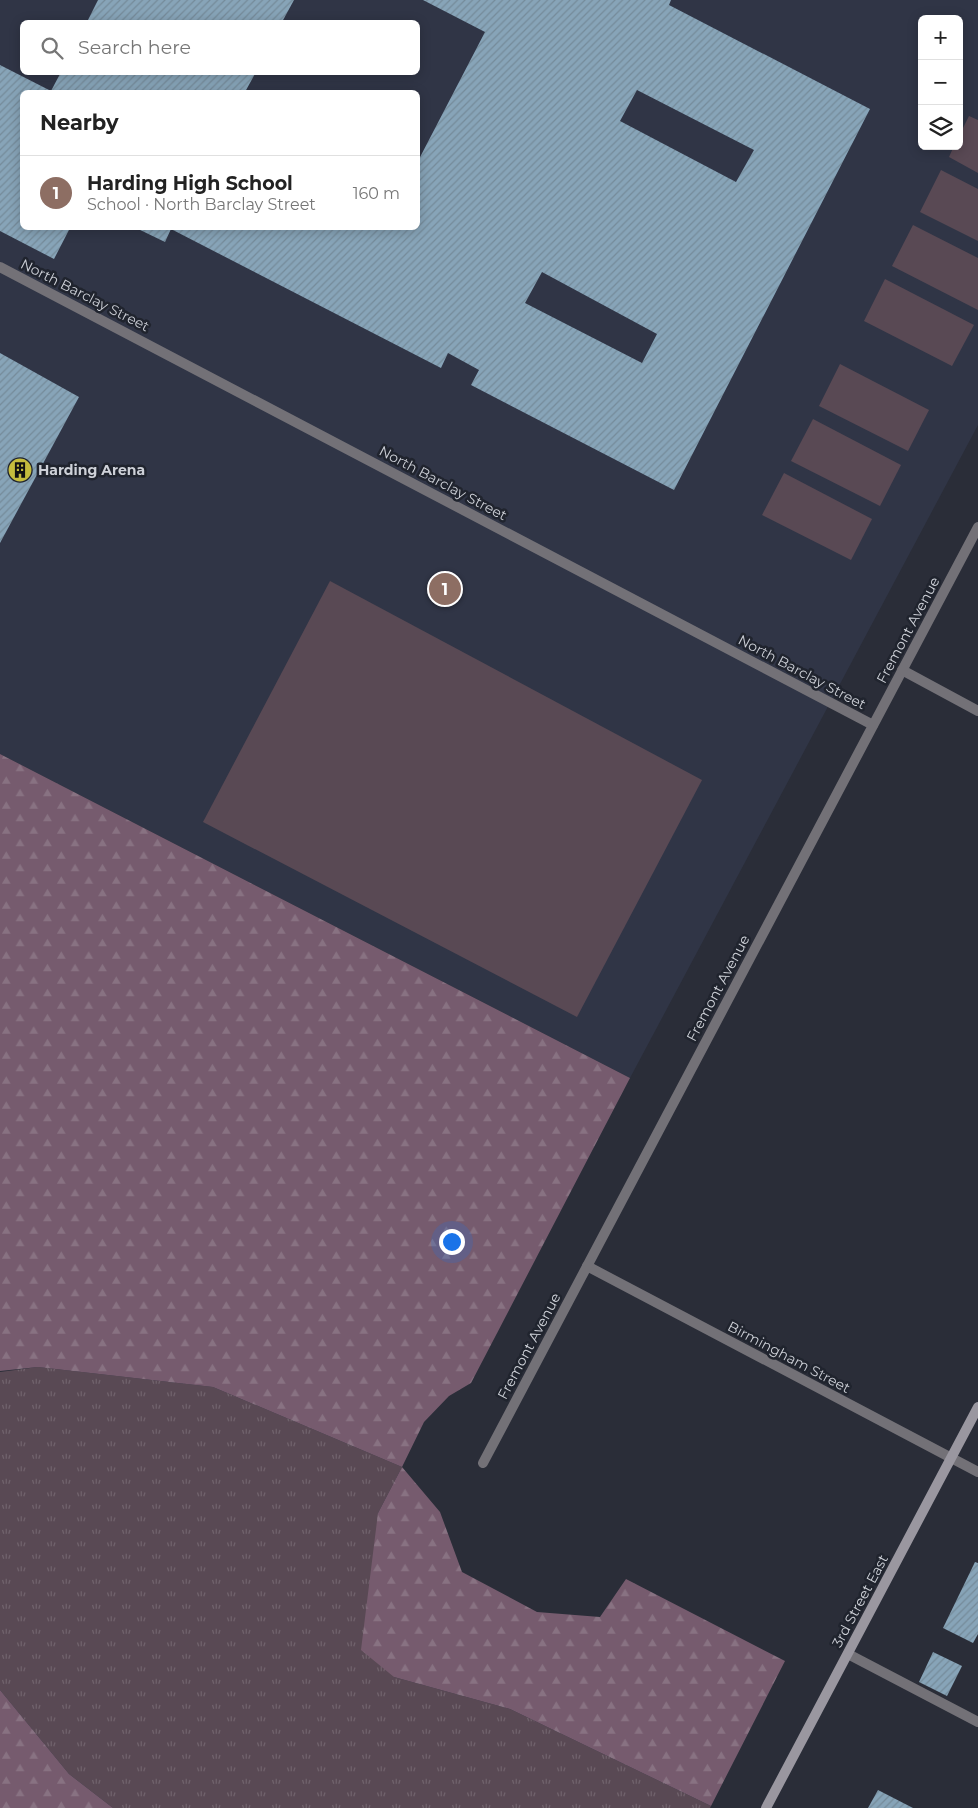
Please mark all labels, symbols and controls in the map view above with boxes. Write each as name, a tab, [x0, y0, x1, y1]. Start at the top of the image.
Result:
map controls	[918, 15, 963, 150]
button: +	[918, 15, 963, 60]
search box	[20, 20, 420, 75]
icon: search	[38, 34, 66, 62]
text: Search here	[78, 36, 191, 59]
button: −	[918, 60, 963, 105]
button: layers	[918, 105, 963, 150]
text: Nearby	[40, 110, 119, 135]
text: Harding High School	[87, 172, 293, 195]
text: 1	[53, 184, 59, 203]
text: 160 m	[353, 184, 400, 203]
text: School · North Barclay Street	[87, 195, 316, 214]
street label: North Barclay Street	[18, 255, 153, 335]
street label: North Barclay Street	[376, 442, 510, 524]
building icon: Harding Arena	[7, 457, 33, 483]
place label: Harding Arena	[38, 461, 145, 479]
pin: 1	[429, 570, 461, 608]
street label: Fremont Avenue	[872, 574, 944, 686]
street label: North Barclay Street	[735, 631, 869, 713]
street label: Fremont Avenue	[682, 932, 754, 1044]
your location	[439, 1229, 465, 1255]
street label: Fremont Avenue	[493, 1290, 565, 1402]
street label: Birmingham Street	[725, 1317, 854, 1397]
street label: 3rd Street East	[828, 1551, 892, 1650]

